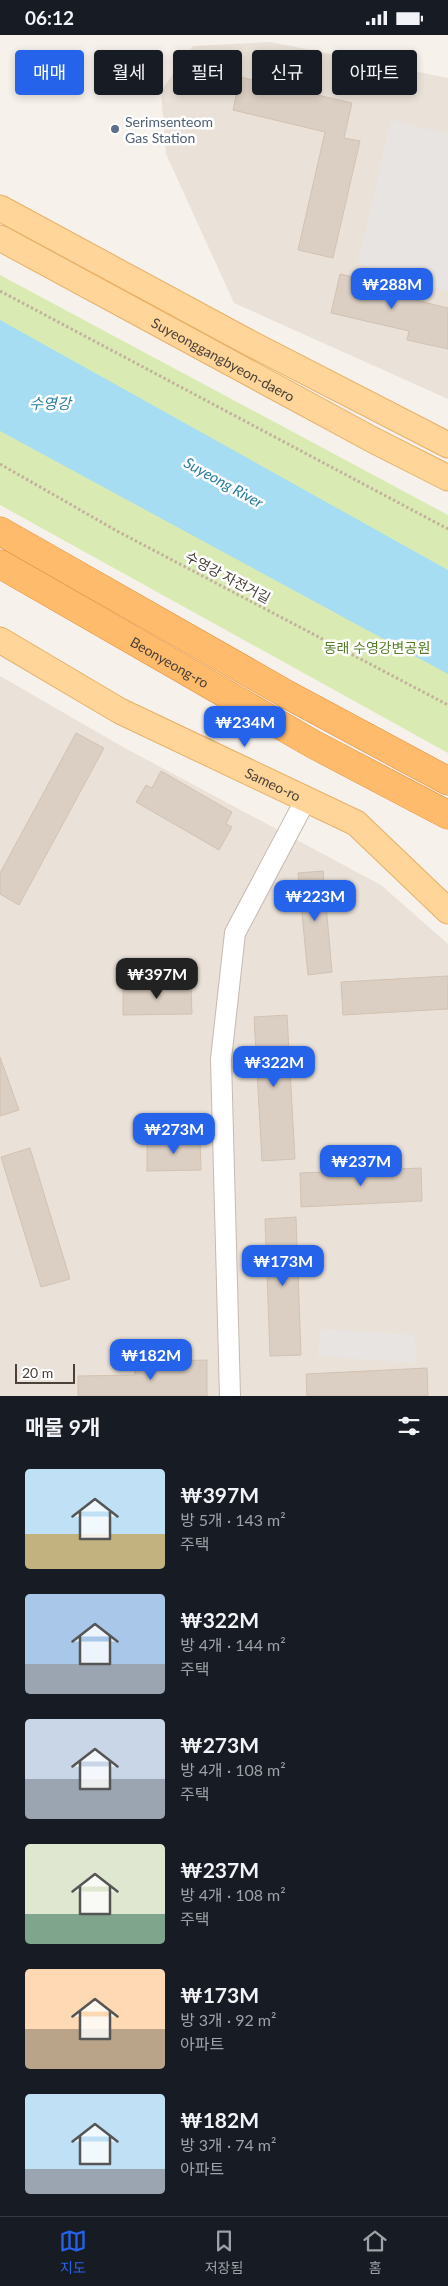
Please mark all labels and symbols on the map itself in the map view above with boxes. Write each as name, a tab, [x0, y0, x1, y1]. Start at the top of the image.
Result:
place label: Serimsenteom Gas Station	[125, 113, 213, 146]
marker: Serimsenteom Gas Station	[109, 123, 121, 135]
pin: ₩288M	[357, 267, 427, 310]
street label: Suyeonggangbyeon-daero	[149, 313, 298, 405]
water label: 수영강	[29, 394, 73, 412]
water label: Suyeong River	[181, 453, 267, 511]
street label: 수영강 자전거길	[183, 547, 273, 607]
street label: Beonyeong-ro	[128, 633, 212, 691]
park label: 동래 수영강변공원	[324, 639, 430, 656]
pin: ₩234M	[210, 705, 280, 748]
street label: Sameo-ro	[243, 763, 304, 804]
pin: ₩223M	[280, 879, 350, 922]
pin: ₩397M	[122, 957, 192, 1000]
pin: ₩322M	[239, 1045, 309, 1088]
pin: ₩273M	[139, 1113, 209, 1155]
pin: ₩237M	[326, 1145, 396, 1187]
pin: ₩173M	[248, 1245, 318, 1287]
pin: ₩182M	[116, 1339, 186, 1381]
scale bar	[15, 1361, 75, 1384]

